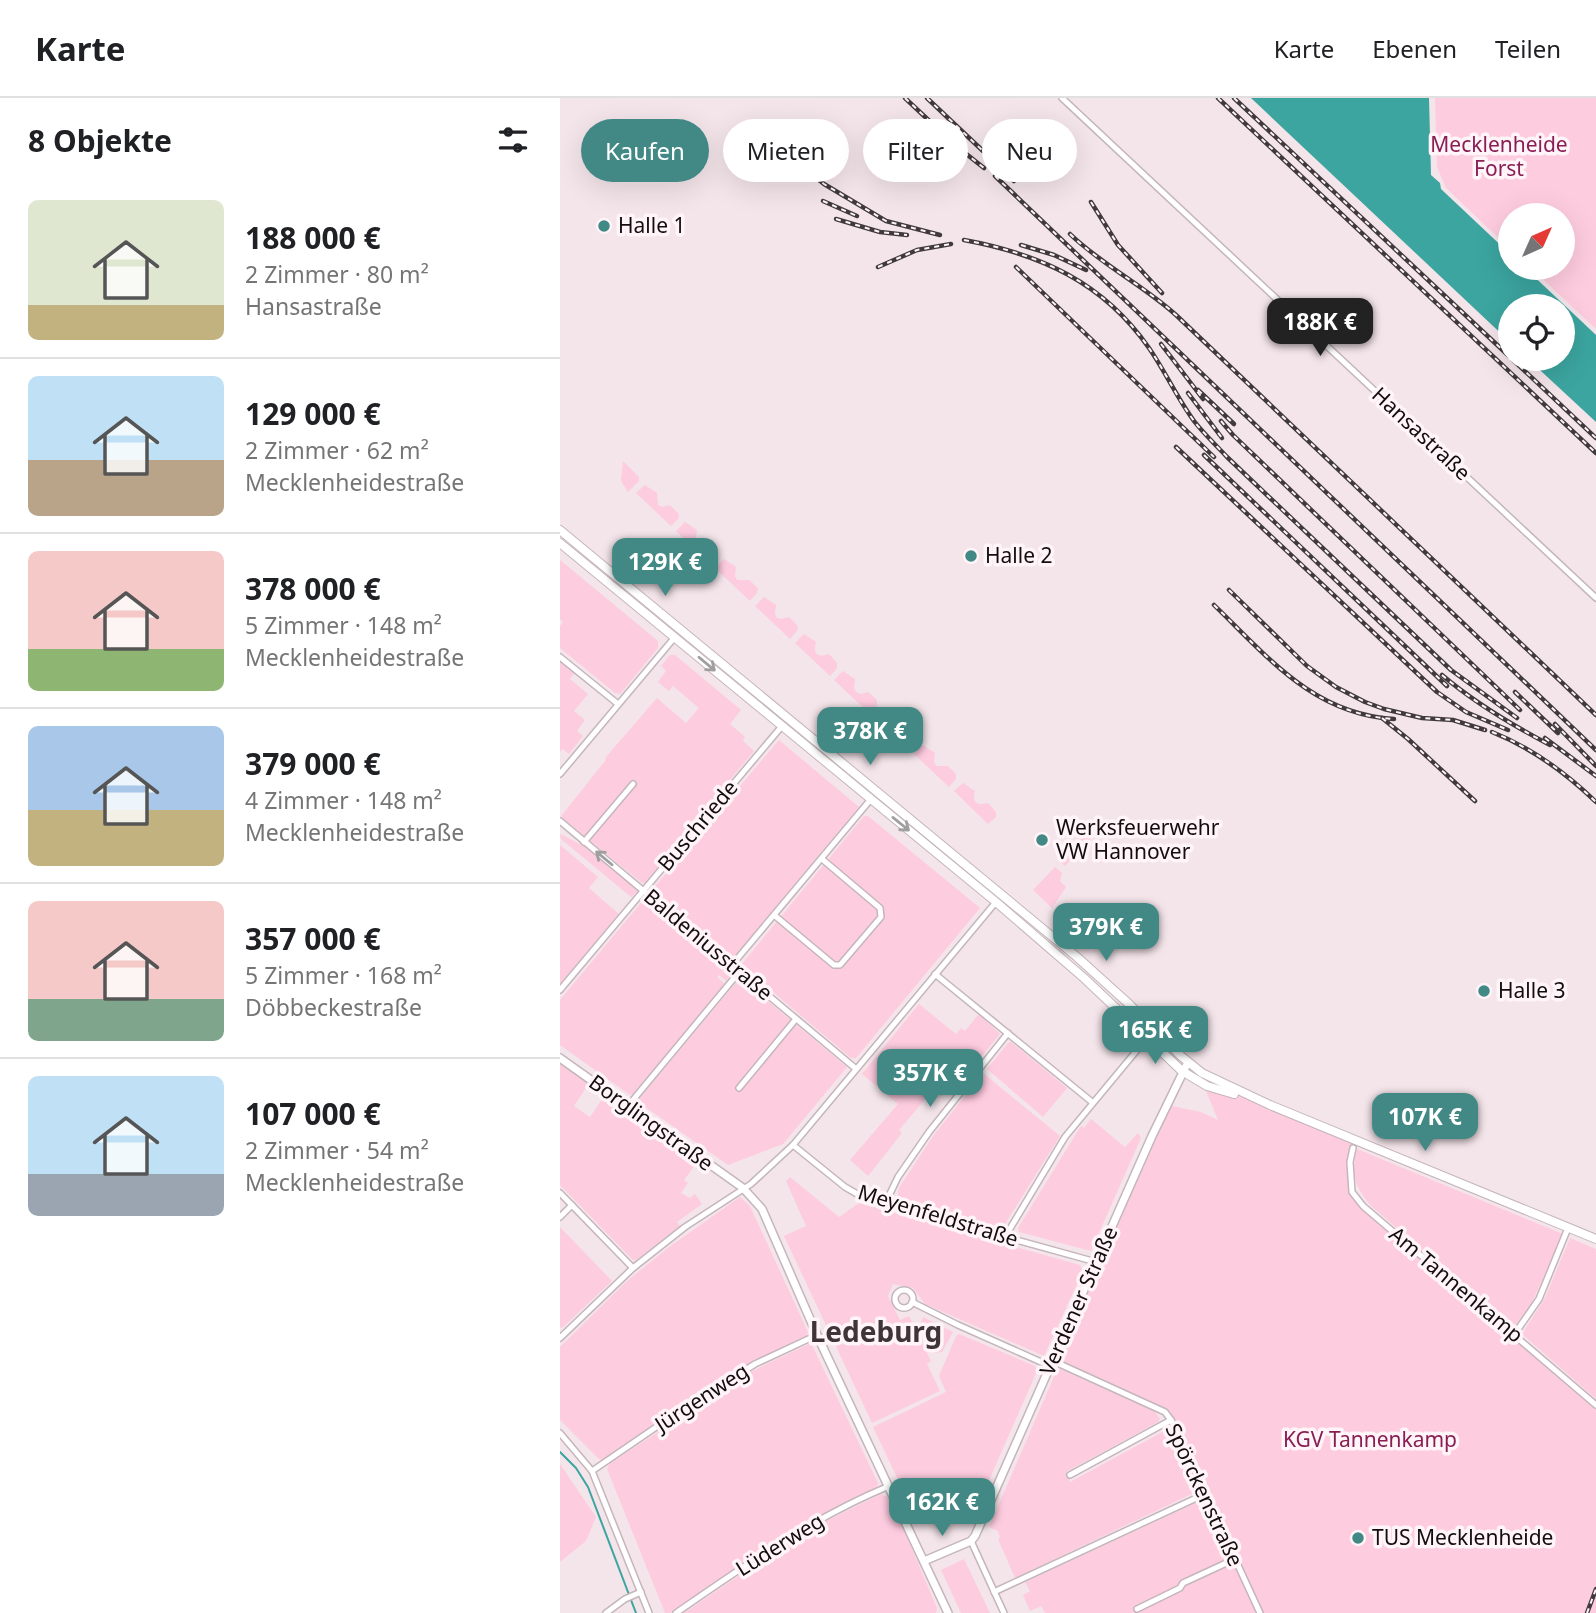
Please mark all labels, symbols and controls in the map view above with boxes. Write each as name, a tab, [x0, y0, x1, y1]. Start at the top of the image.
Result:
text: Karte	[35, 26, 125, 71]
text: Karte	[1274, 32, 1334, 65]
text: Ebenen	[1372, 32, 1457, 65]
text: Teilen	[1495, 32, 1561, 65]
chip: Kaufen	[581, 119, 709, 182]
chip: Mieten	[723, 119, 849, 182]
chip: Filter	[863, 119, 968, 182]
chip: Neu	[982, 119, 1077, 182]
text: 8 Objekte	[28, 120, 172, 161]
icon: filters	[494, 121, 532, 159]
park label: Mecklenheide Forst	[1430, 130, 1568, 182]
north arrow	[1498, 203, 1575, 280]
map controls	[1498, 203, 1575, 371]
place label: Halle 1	[618, 211, 686, 239]
text: 188 000 €	[245, 217, 381, 258]
marker: Halle 1	[596, 218, 612, 234]
icon: home	[84, 228, 168, 312]
text: 2 Zimmer · 80 m²	[245, 258, 429, 290]
text: Hansastraße	[245, 290, 382, 322]
button: locate	[1498, 294, 1575, 371]
pin: 188K €	[1263, 299, 1377, 358]
text: 188K €	[1283, 305, 1357, 337]
street label: Hansastraße	[1366, 380, 1477, 486]
text: 129 000 €	[245, 393, 381, 434]
icon: home	[84, 404, 168, 488]
text: 2 Zimmer · 62 m²	[245, 434, 429, 466]
text: Mecklenheidestraße	[245, 466, 464, 498]
pin: 129K €	[608, 538, 722, 598]
place label: Halle 2	[985, 541, 1053, 569]
text: 129K €	[628, 545, 702, 577]
marker: Halle 2	[963, 548, 979, 564]
text: 378 000 €	[245, 568, 381, 609]
icon: home	[84, 579, 168, 663]
text: 5 Zimmer · 148 m²	[245, 609, 442, 641]
text: Mecklenheidestraße	[245, 641, 464, 673]
one-way arrow	[698, 656, 716, 672]
pin: 378K €	[813, 708, 927, 767]
text: 378K €	[833, 714, 907, 746]
text: 379 000 €	[245, 743, 381, 784]
icon: home	[84, 754, 168, 838]
street label: Buschriede	[651, 774, 743, 877]
text: 4 Zimmer · 148 m²	[245, 784, 442, 816]
place label: Werksfeuerwehr VW Hannover	[1056, 813, 1220, 865]
text: Mecklenheidestraße	[245, 816, 464, 848]
one-way arrow	[892, 817, 910, 832]
marker: Werksfeuerwehr VW Hannover	[1034, 832, 1050, 848]
one-way arrow	[595, 850, 613, 866]
street label: Baldeniusstraße	[638, 882, 779, 1006]
pin: 379K €	[1049, 904, 1163, 963]
text: 379K €	[1069, 910, 1143, 942]
text: 357 000 €	[245, 918, 381, 959]
icon: home	[84, 929, 168, 1013]
text: 5 Zimmer · 168 m²	[245, 959, 442, 991]
place label: Halle 3	[1498, 976, 1566, 1004]
marker: Halle 3	[1476, 983, 1492, 999]
text: Döbbeckestraße	[245, 991, 422, 1023]
pin: 165K €	[1098, 1006, 1212, 1066]
text: 165K €	[1118, 1013, 1192, 1045]
pin: 357K €	[873, 1049, 987, 1109]
text: 357K €	[893, 1056, 967, 1088]
street label: Borglingstraße	[584, 1068, 719, 1177]
text: 107 000 €	[245, 1093, 381, 1134]
pin: 107K €	[1368, 1094, 1482, 1153]
text: 107K €	[1388, 1100, 1462, 1132]
icon: home	[84, 1104, 168, 1188]
text: 2 Zimmer · 54 m²	[245, 1134, 429, 1166]
text: Mecklenheidestraße	[245, 1166, 464, 1198]
street label: Meyenfeldstraße	[855, 1177, 1022, 1253]
street label: Am Tannenkamp	[1384, 1220, 1529, 1349]
street label: Verdener Straße	[1033, 1222, 1123, 1379]
district label: Ledeburg	[810, 1312, 942, 1350]
street label: Jürgenweg	[648, 1357, 754, 1439]
street label: Spörckenstraße	[1160, 1419, 1250, 1570]
park label: KGV Tannenkamp	[1283, 1425, 1457, 1453]
pin: 162K €	[885, 1478, 999, 1538]
text: 162K €	[905, 1485, 979, 1517]
street label: Lüderweg	[730, 1506, 829, 1582]
place label: TUS Mecklenheide	[1372, 1523, 1553, 1551]
marker: TUS Mecklenheide	[1350, 1530, 1366, 1546]

